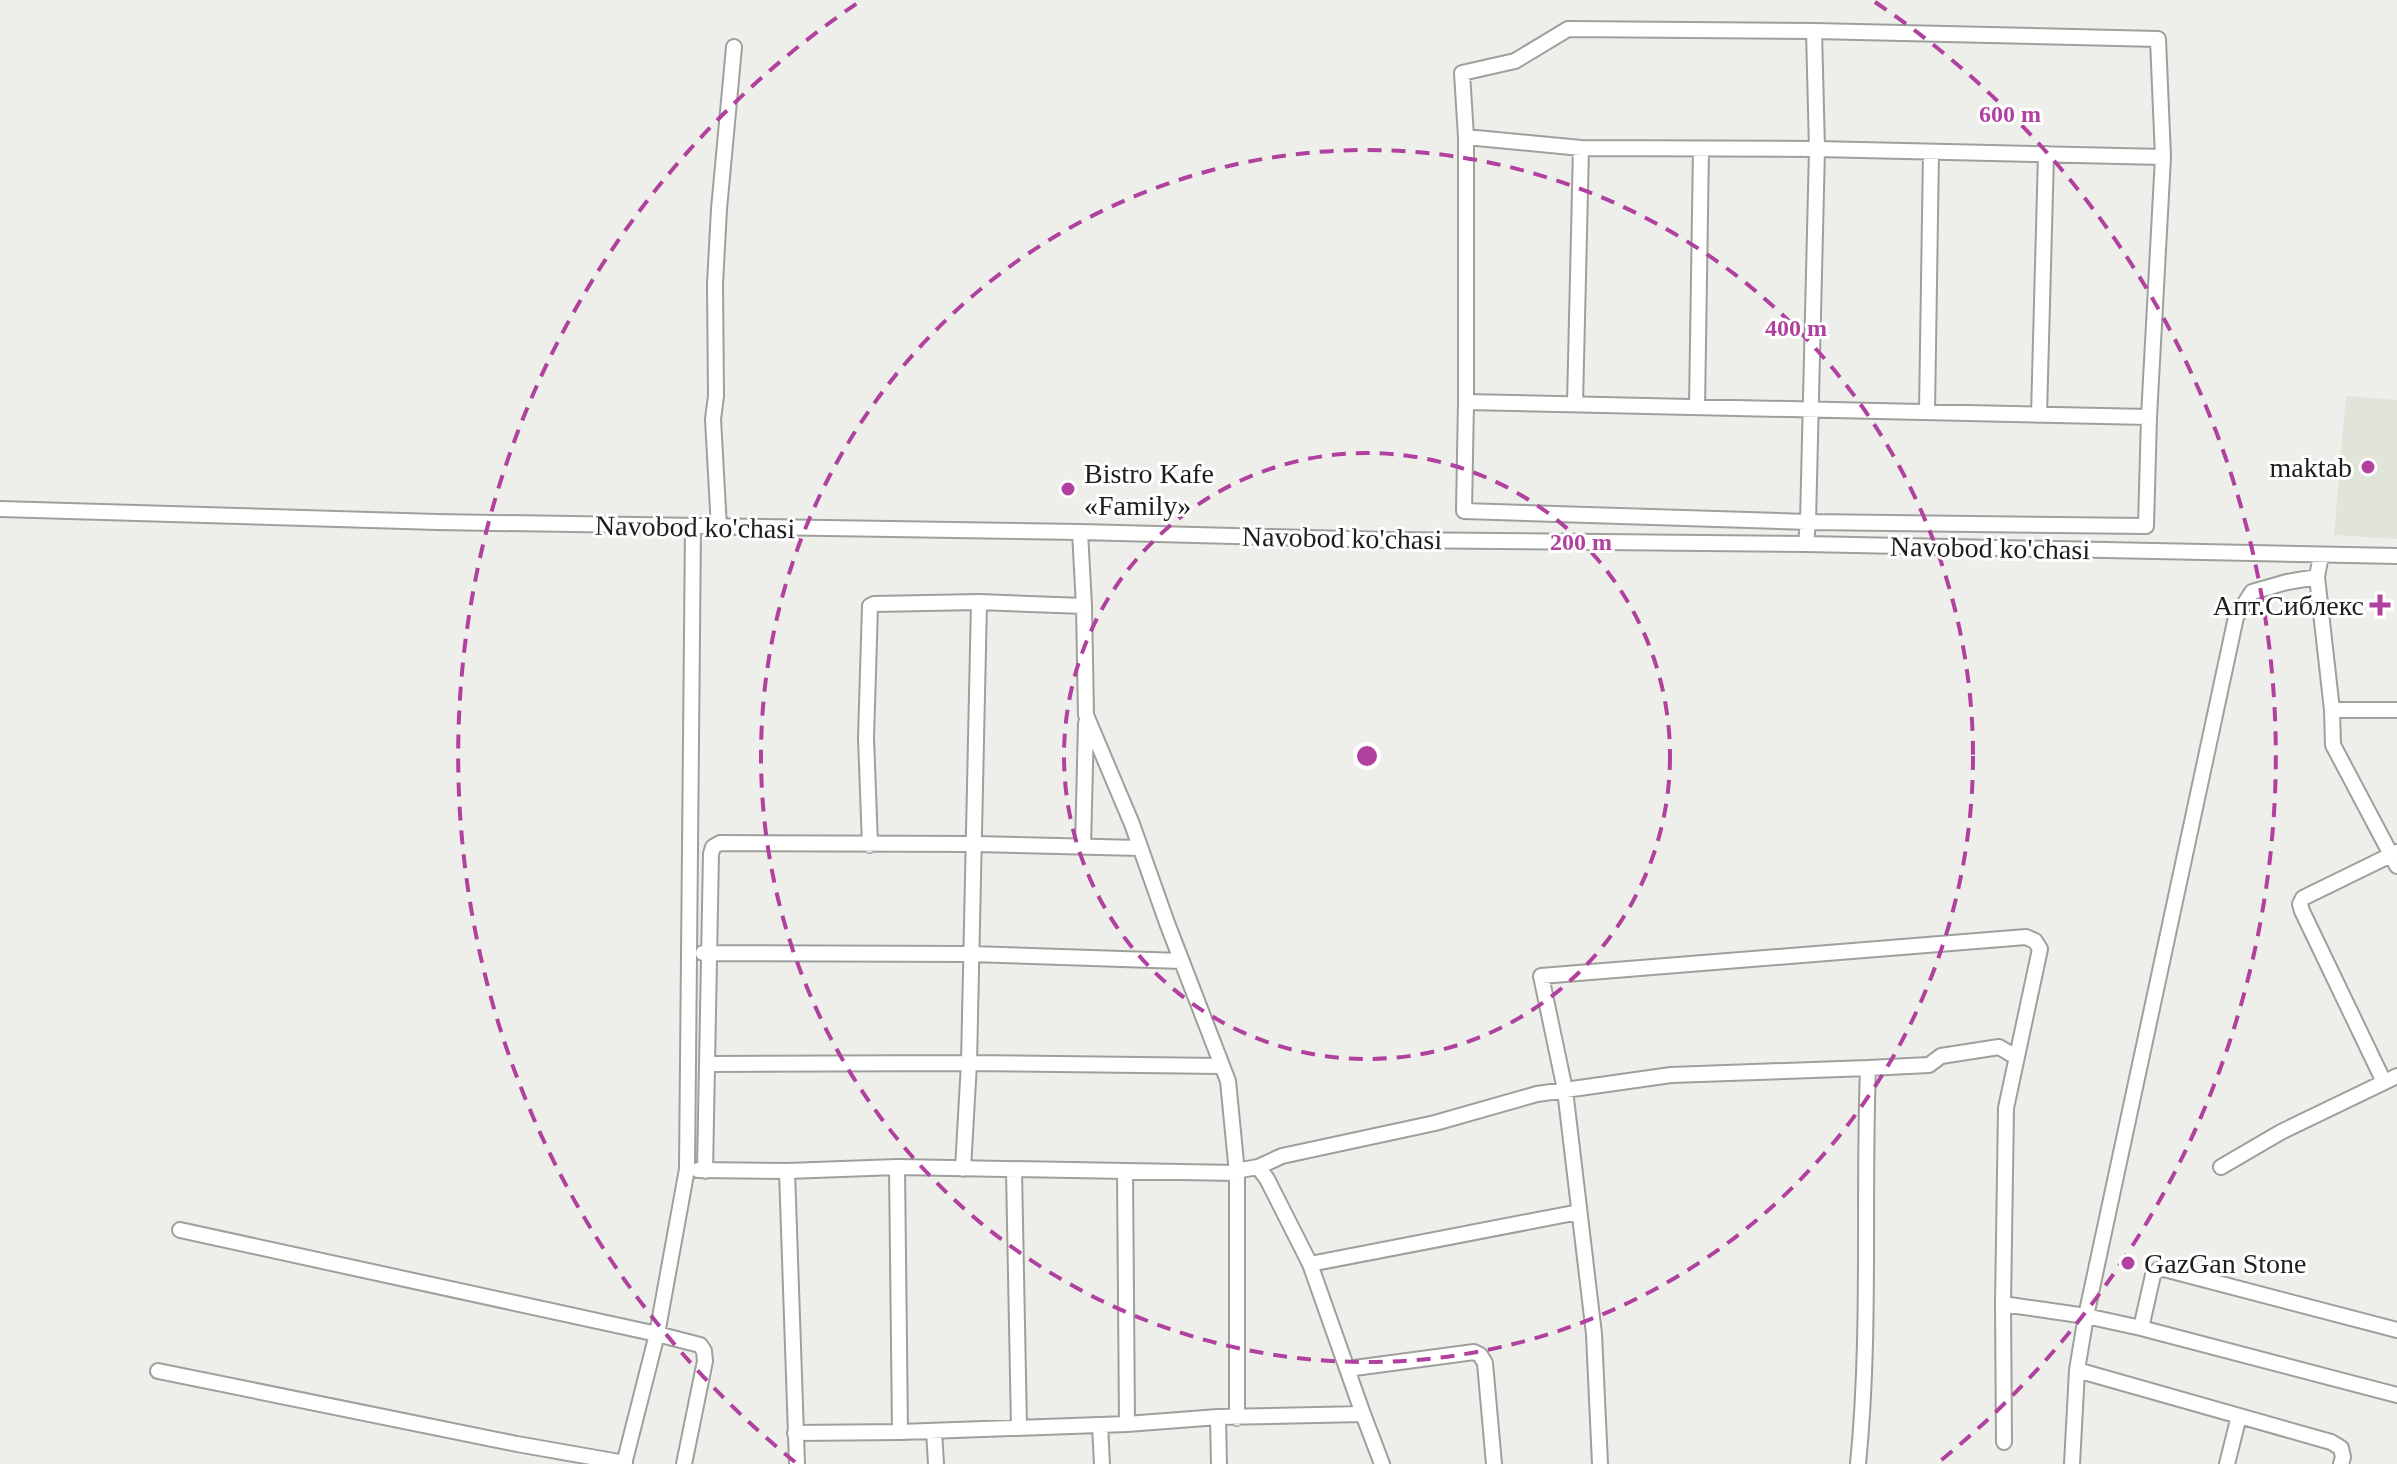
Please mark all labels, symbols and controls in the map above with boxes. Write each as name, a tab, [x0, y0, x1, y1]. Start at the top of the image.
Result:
text: 600 m	[1979, 101, 2041, 127]
text: 400 m	[1765, 315, 1827, 341]
place label: maktab	[2270, 452, 2352, 483]
place label: Bistro Kafe «Family»	[1084, 458, 1214, 521]
marker: maktab	[2359, 458, 2377, 476]
marker: Bistro Kafe «Family»	[1059, 480, 1077, 498]
street label: Navobod ko'chasi	[595, 510, 796, 544]
street label: Navobod ko'chasi	[1242, 521, 1443, 555]
text: 200 m	[1550, 529, 1612, 555]
street label: Navobod ko'chasi	[1890, 531, 2091, 565]
place label: Апт.Сиблекс	[2213, 590, 2364, 621]
marker: Апт.Сиблекс	[2371, 596, 2389, 614]
centre of rings	[1353, 742, 1381, 770]
place label: GazGan Stone	[2144, 1248, 2307, 1279]
marker: GazGan Stone	[2119, 1254, 2137, 1272]

